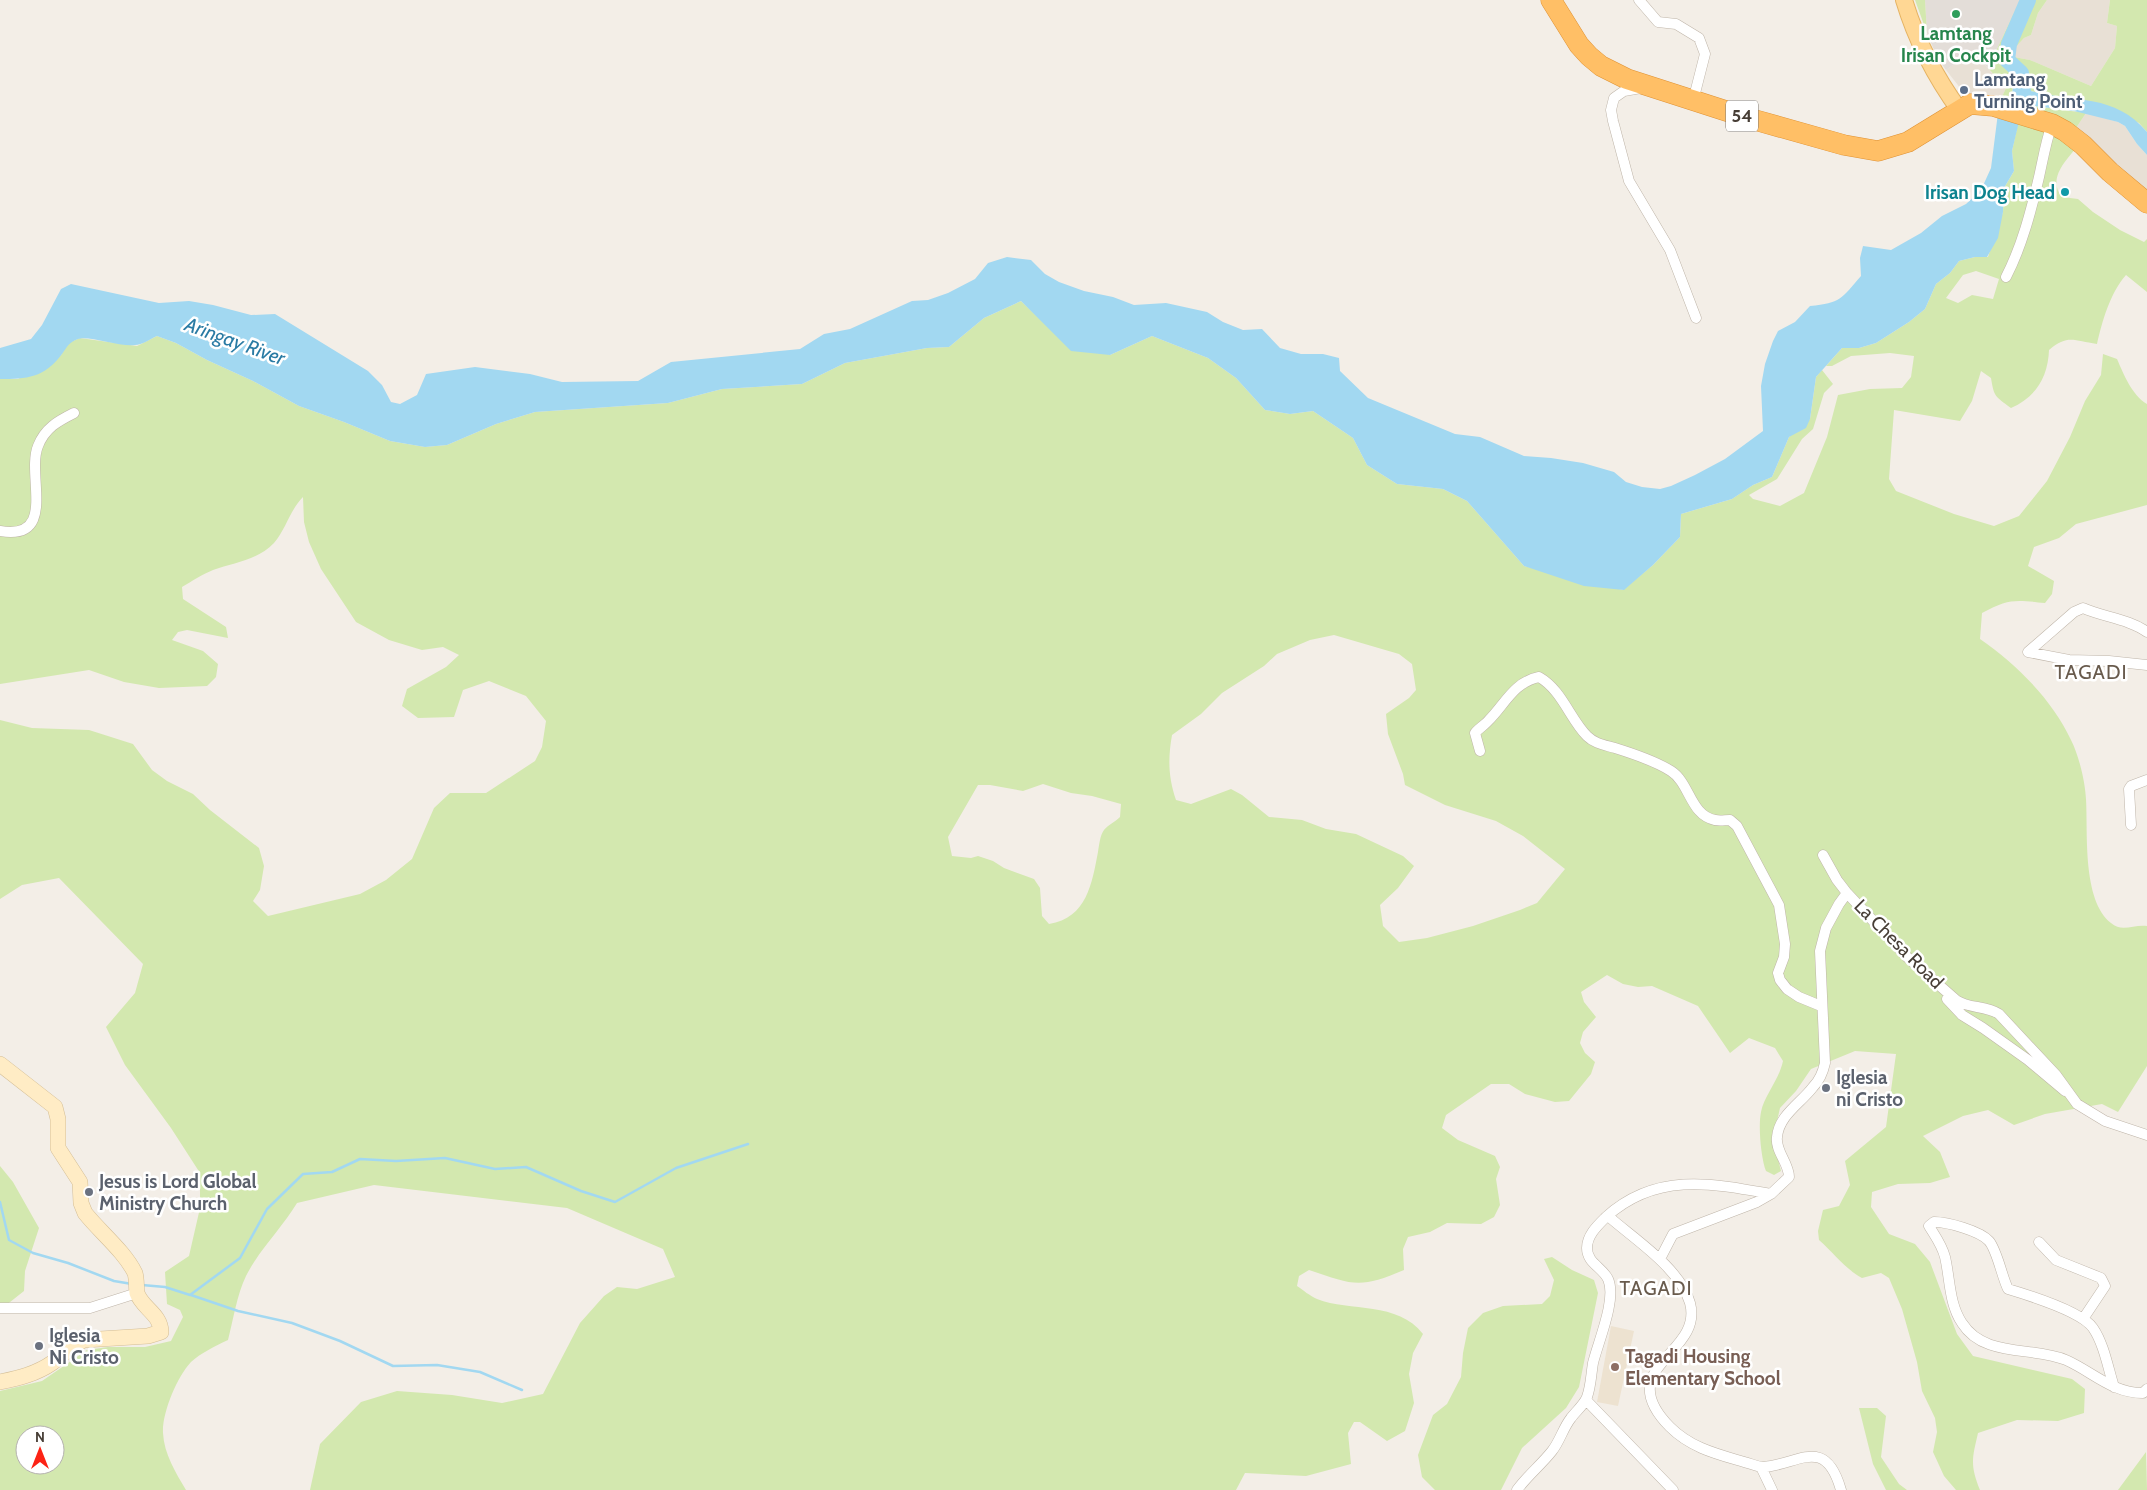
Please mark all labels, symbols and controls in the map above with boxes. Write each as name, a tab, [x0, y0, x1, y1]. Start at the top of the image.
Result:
marker: Lamtang Irisan Cockpit	[1950, 8, 1962, 20]
place label: Lamtang Irisan Cockpit	[1901, 22, 2012, 67]
place label: Lamtang Turning Point	[1974, 68, 2083, 113]
marker: Lamtang Turning Point	[1958, 84, 1970, 96]
road number: 54	[1726, 100, 1758, 132]
place label: Irisan Dog Head	[1925, 181, 2055, 204]
marker: Irisan Dog Head	[2059, 186, 2071, 198]
water label: Aringay River	[181, 311, 289, 370]
district label: TAGADI	[2054, 660, 2128, 684]
street label: La Chesa Road	[1849, 894, 1949, 994]
place label: Iglesia ni Cristo	[1836, 1066, 1903, 1111]
marker: Iglesia ni Cristo	[1820, 1082, 1832, 1094]
place label: Jesus is Lord Global Ministry Church	[98, 1170, 257, 1215]
marker: Jesus is Lord Global Ministry Church	[83, 1186, 95, 1198]
district label: TAGADI	[1619, 1276, 1693, 1300]
place label: Iglesia Ni Cristo	[49, 1324, 119, 1369]
marker: Iglesia Ni Cristo	[33, 1340, 45, 1352]
place label: Tagadi Housing Elementary School	[1625, 1345, 1781, 1390]
marker: Tagadi Housing Elementary School	[1609, 1361, 1621, 1373]
north arrow	[15, 1425, 65, 1475]
text: N	[35, 1428, 45, 1446]

